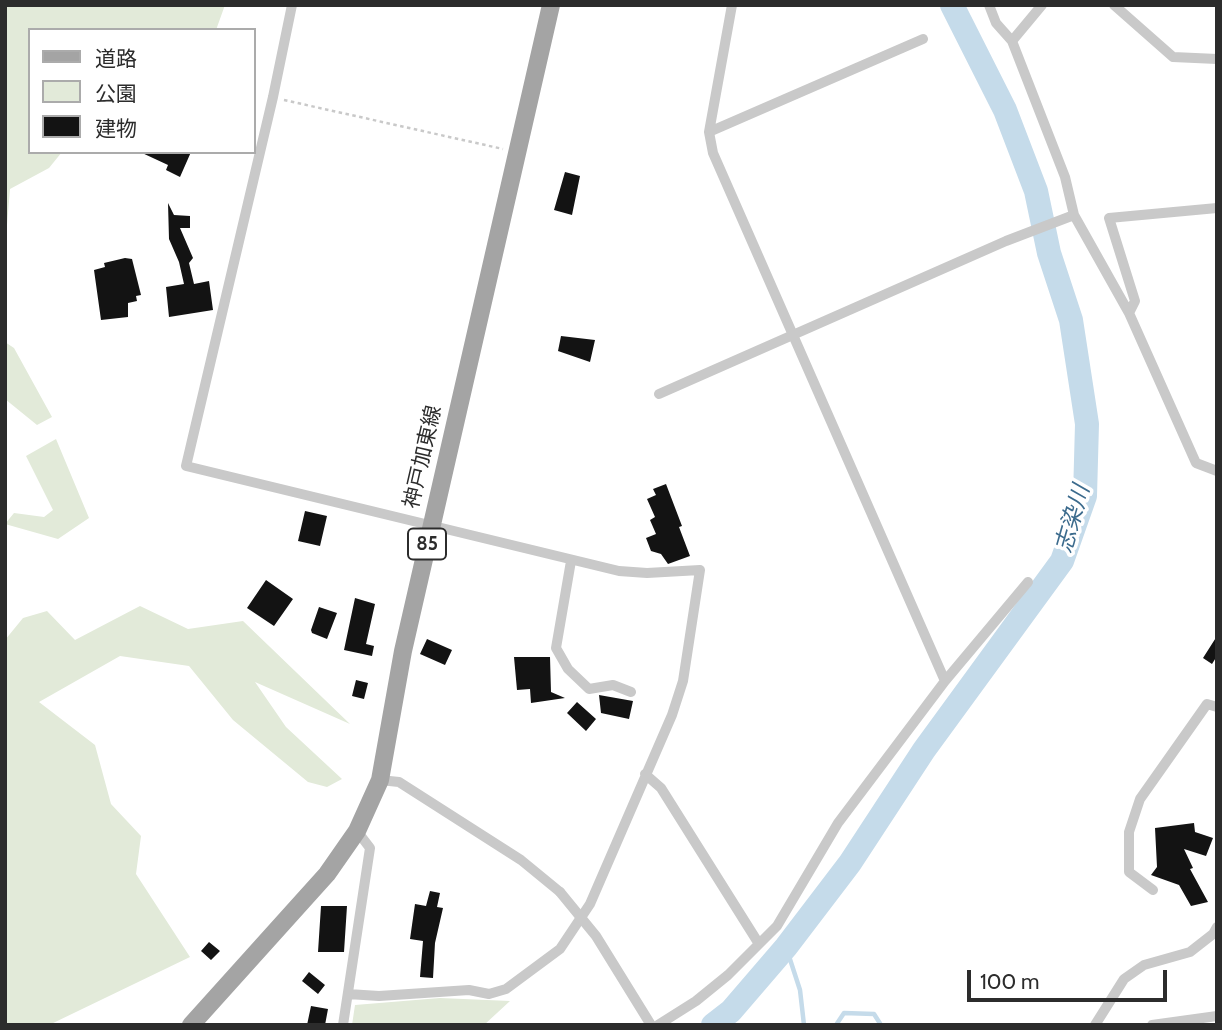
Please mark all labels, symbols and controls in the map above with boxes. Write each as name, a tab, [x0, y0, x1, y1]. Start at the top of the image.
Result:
legend	[28, 28, 256, 154]
text: 道路	[95, 46, 137, 71]
text: 公園	[95, 81, 137, 106]
text: 建物	[95, 116, 137, 141]
street label: 神戸加東線	[399, 403, 447, 511]
water label: 志染川	[1050, 482, 1096, 556]
road number: 85	[408, 528, 446, 559]
scale bar	[970, 956, 1170, 1000]
text: 100 m	[980, 969, 1039, 994]

